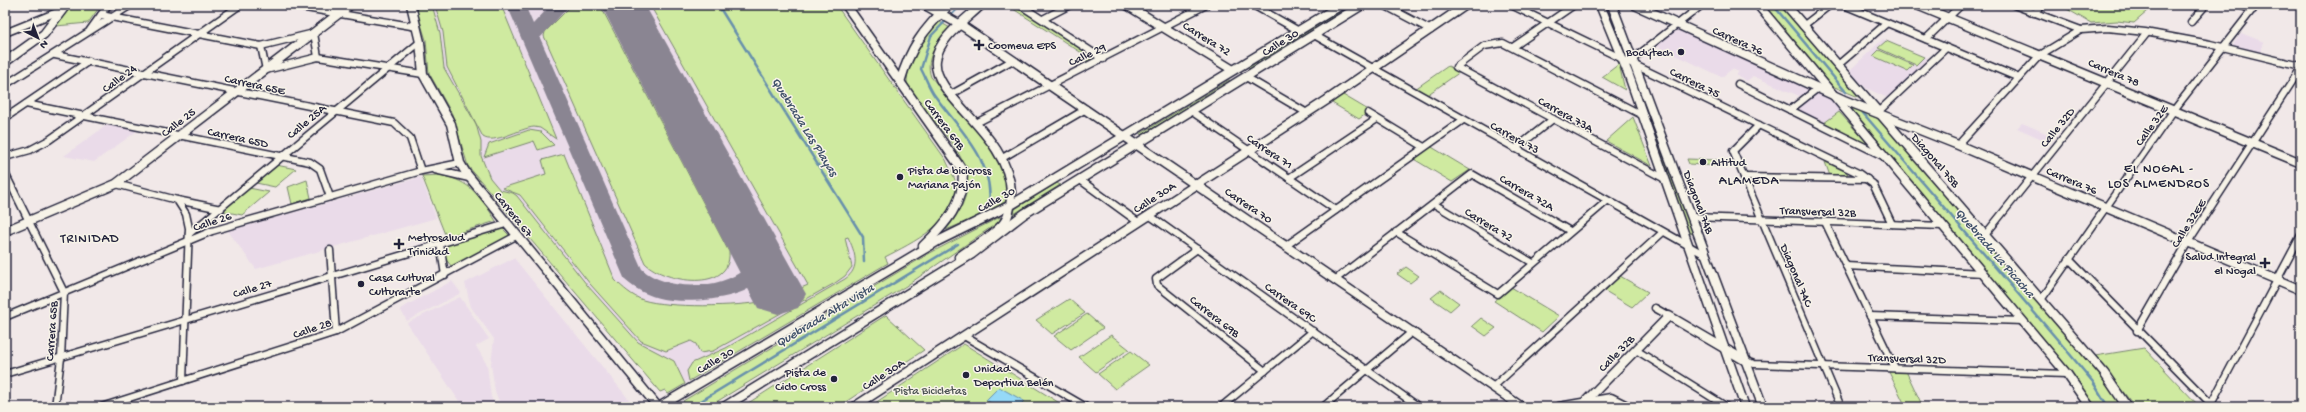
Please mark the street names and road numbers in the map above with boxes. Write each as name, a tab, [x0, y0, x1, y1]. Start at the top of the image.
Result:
street label: Carrera 72	[1179, 20, 1233, 60]
street label: Carrera 76	[1710, 24, 1766, 60]
street label: Calle 30	[1260, 27, 1302, 60]
street label: Calle 29	[1067, 41, 1109, 70]
street label: Carrera 78	[2085, 57, 2141, 91]
street label: Calle 24	[100, 62, 140, 97]
street label: Carrera 75	[1667, 66, 1722, 102]
street label: Carrera 65E	[223, 73, 287, 99]
street label: Carrera 73A	[1535, 95, 1596, 137]
street label: Carrera 69B	[920, 97, 968, 154]
street label: Calle 25A	[285, 102, 330, 143]
street label: Calle 32E	[2133, 103, 2172, 149]
street label: Calle 32D	[2038, 105, 2079, 151]
street label: Calle 25	[159, 106, 199, 141]
street label: Carrera 73	[1487, 120, 1541, 158]
street label: Carrera 65D	[206, 126, 269, 152]
street label: Diagonal 75B	[1907, 131, 1962, 192]
street label: Carrera 71	[1243, 132, 1295, 173]
street label: Carrera 76	[2044, 165, 2100, 199]
street label: Diagonal 74B	[1678, 168, 1716, 237]
street label: Carrera 72A	[1496, 172, 1557, 215]
street label: Calle 30A	[1131, 179, 1180, 218]
street label: Calle 30	[976, 185, 1018, 217]
street label: Carrera 70	[1221, 186, 1275, 228]
street label: Carrera 67	[490, 190, 535, 241]
street label: Calle 32EE	[2169, 197, 2210, 251]
street label: Transversal 32B	[1779, 205, 1857, 221]
street label: Carrera 72	[1461, 206, 1515, 246]
street label: Calle 26	[192, 210, 234, 236]
street label: Diagonal 74C	[1775, 242, 1815, 310]
street label: Calle 27	[232, 277, 274, 302]
street label: Carrera 69C	[1261, 281, 1320, 327]
street label: Carrera 69B	[1186, 294, 1242, 342]
street label: Carrera 65B	[44, 300, 62, 362]
street label: Calle 28	[291, 317, 334, 343]
street label: Calle 32B	[1597, 332, 1639, 376]
street label: Calle 30	[695, 345, 737, 378]
street label: Transversal 32D	[1867, 352, 1946, 368]
street label: Calle 30A	[860, 356, 909, 395]

